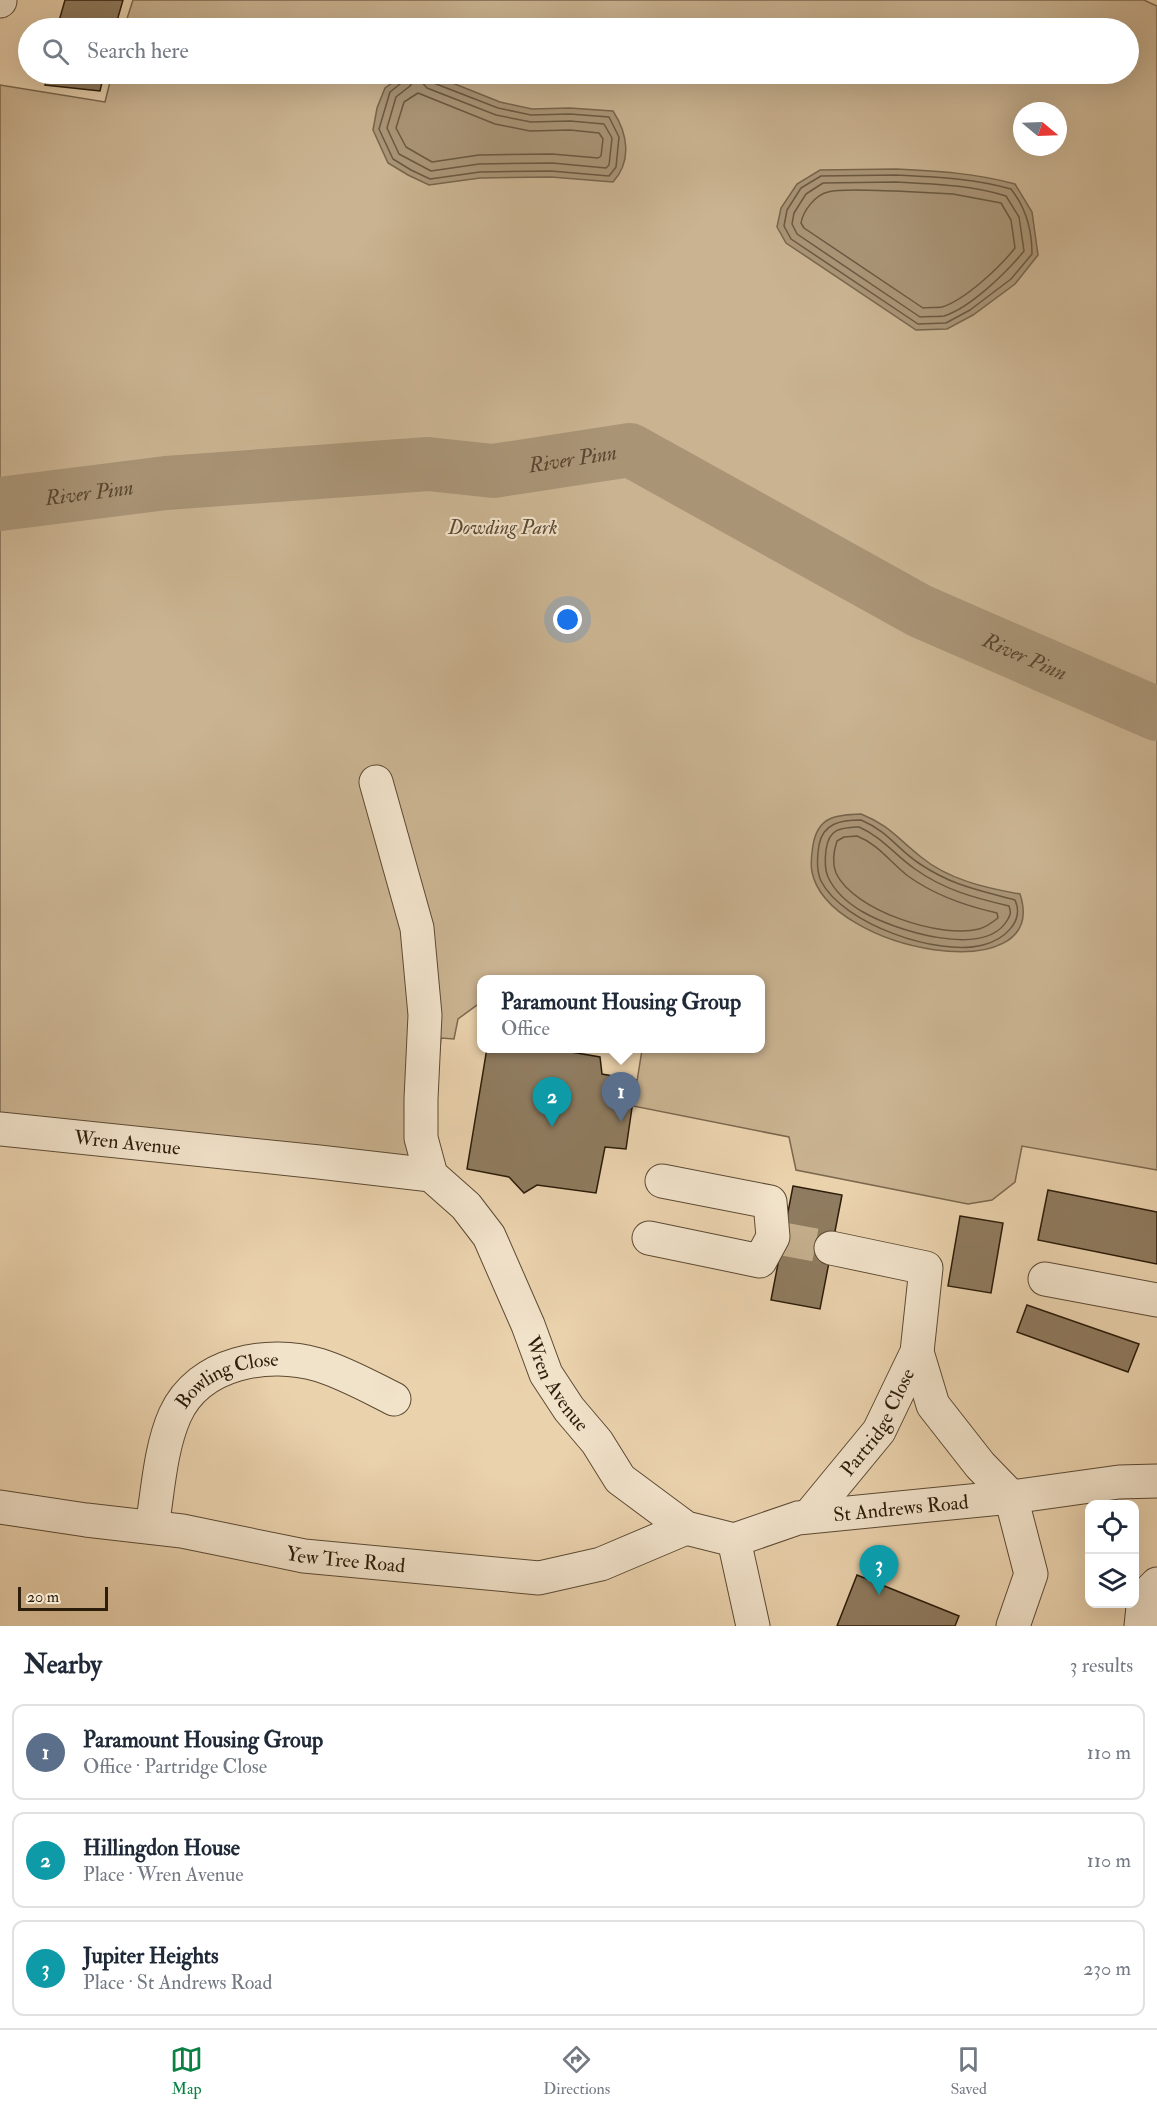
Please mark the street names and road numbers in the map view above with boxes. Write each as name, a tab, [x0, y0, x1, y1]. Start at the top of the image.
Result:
street label: Wren Avenue	[72, 1124, 182, 1160]
street label: Wren Avenue	[520, 1331, 595, 1436]
street label: Bowling Close	[169, 1346, 279, 1413]
street label: Partridge Close	[835, 1364, 920, 1481]
street label: St Andrews Road	[832, 1489, 970, 1527]
street label: Yew Tree Road	[284, 1540, 407, 1578]

